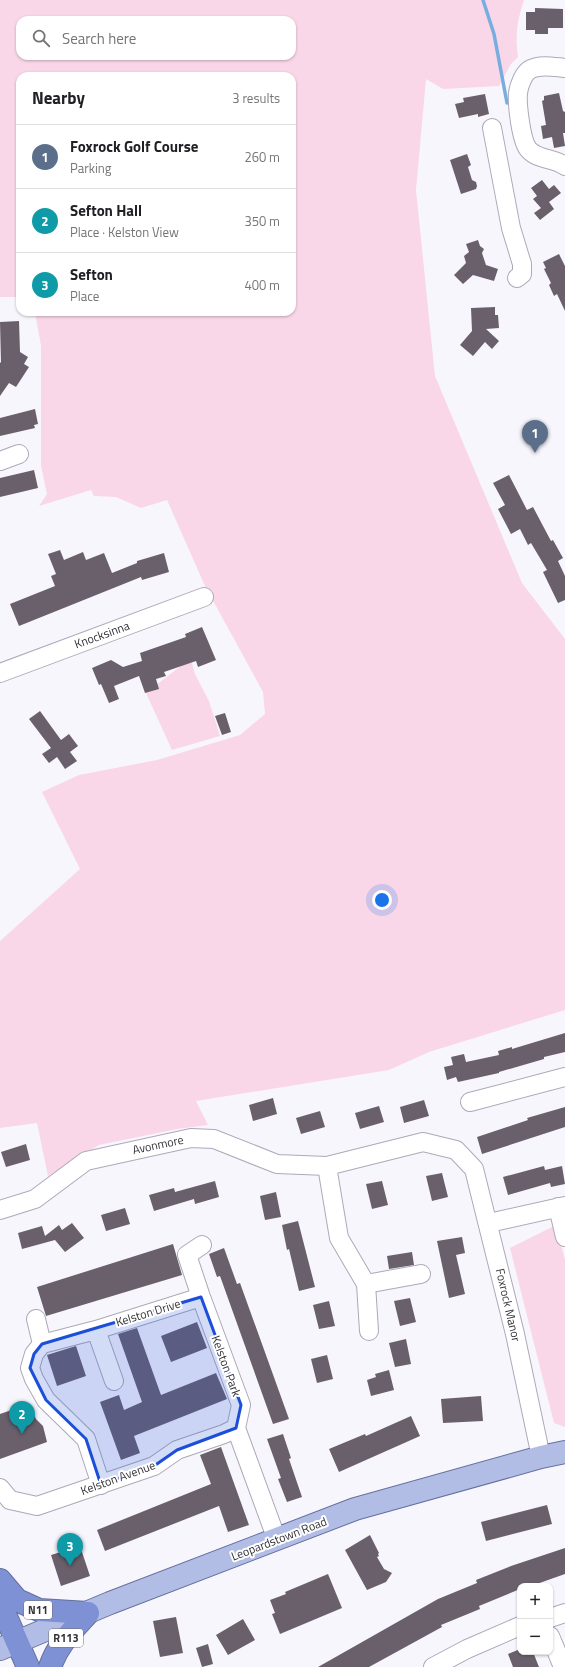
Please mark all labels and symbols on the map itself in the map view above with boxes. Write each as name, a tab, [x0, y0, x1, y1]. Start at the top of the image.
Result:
pin: 1	[522, 420, 548, 453]
street label: Knocksinna	[71, 616, 132, 653]
your location	[372, 890, 392, 910]
street label: Avonmore	[131, 1130, 185, 1159]
street label: Foxrock Manor	[491, 1266, 526, 1343]
street label: Kelston Drive	[113, 1294, 183, 1331]
street label: Kelston Park	[207, 1333, 246, 1399]
pin: 2	[9, 1401, 35, 1434]
street label: Kelston Avenue	[78, 1455, 158, 1500]
street label: Leopardstown Road	[228, 1512, 329, 1566]
pin: 3	[57, 1533, 83, 1566]
road number: N11	[24, 1601, 52, 1619]
road number: R113	[49, 1629, 83, 1647]

